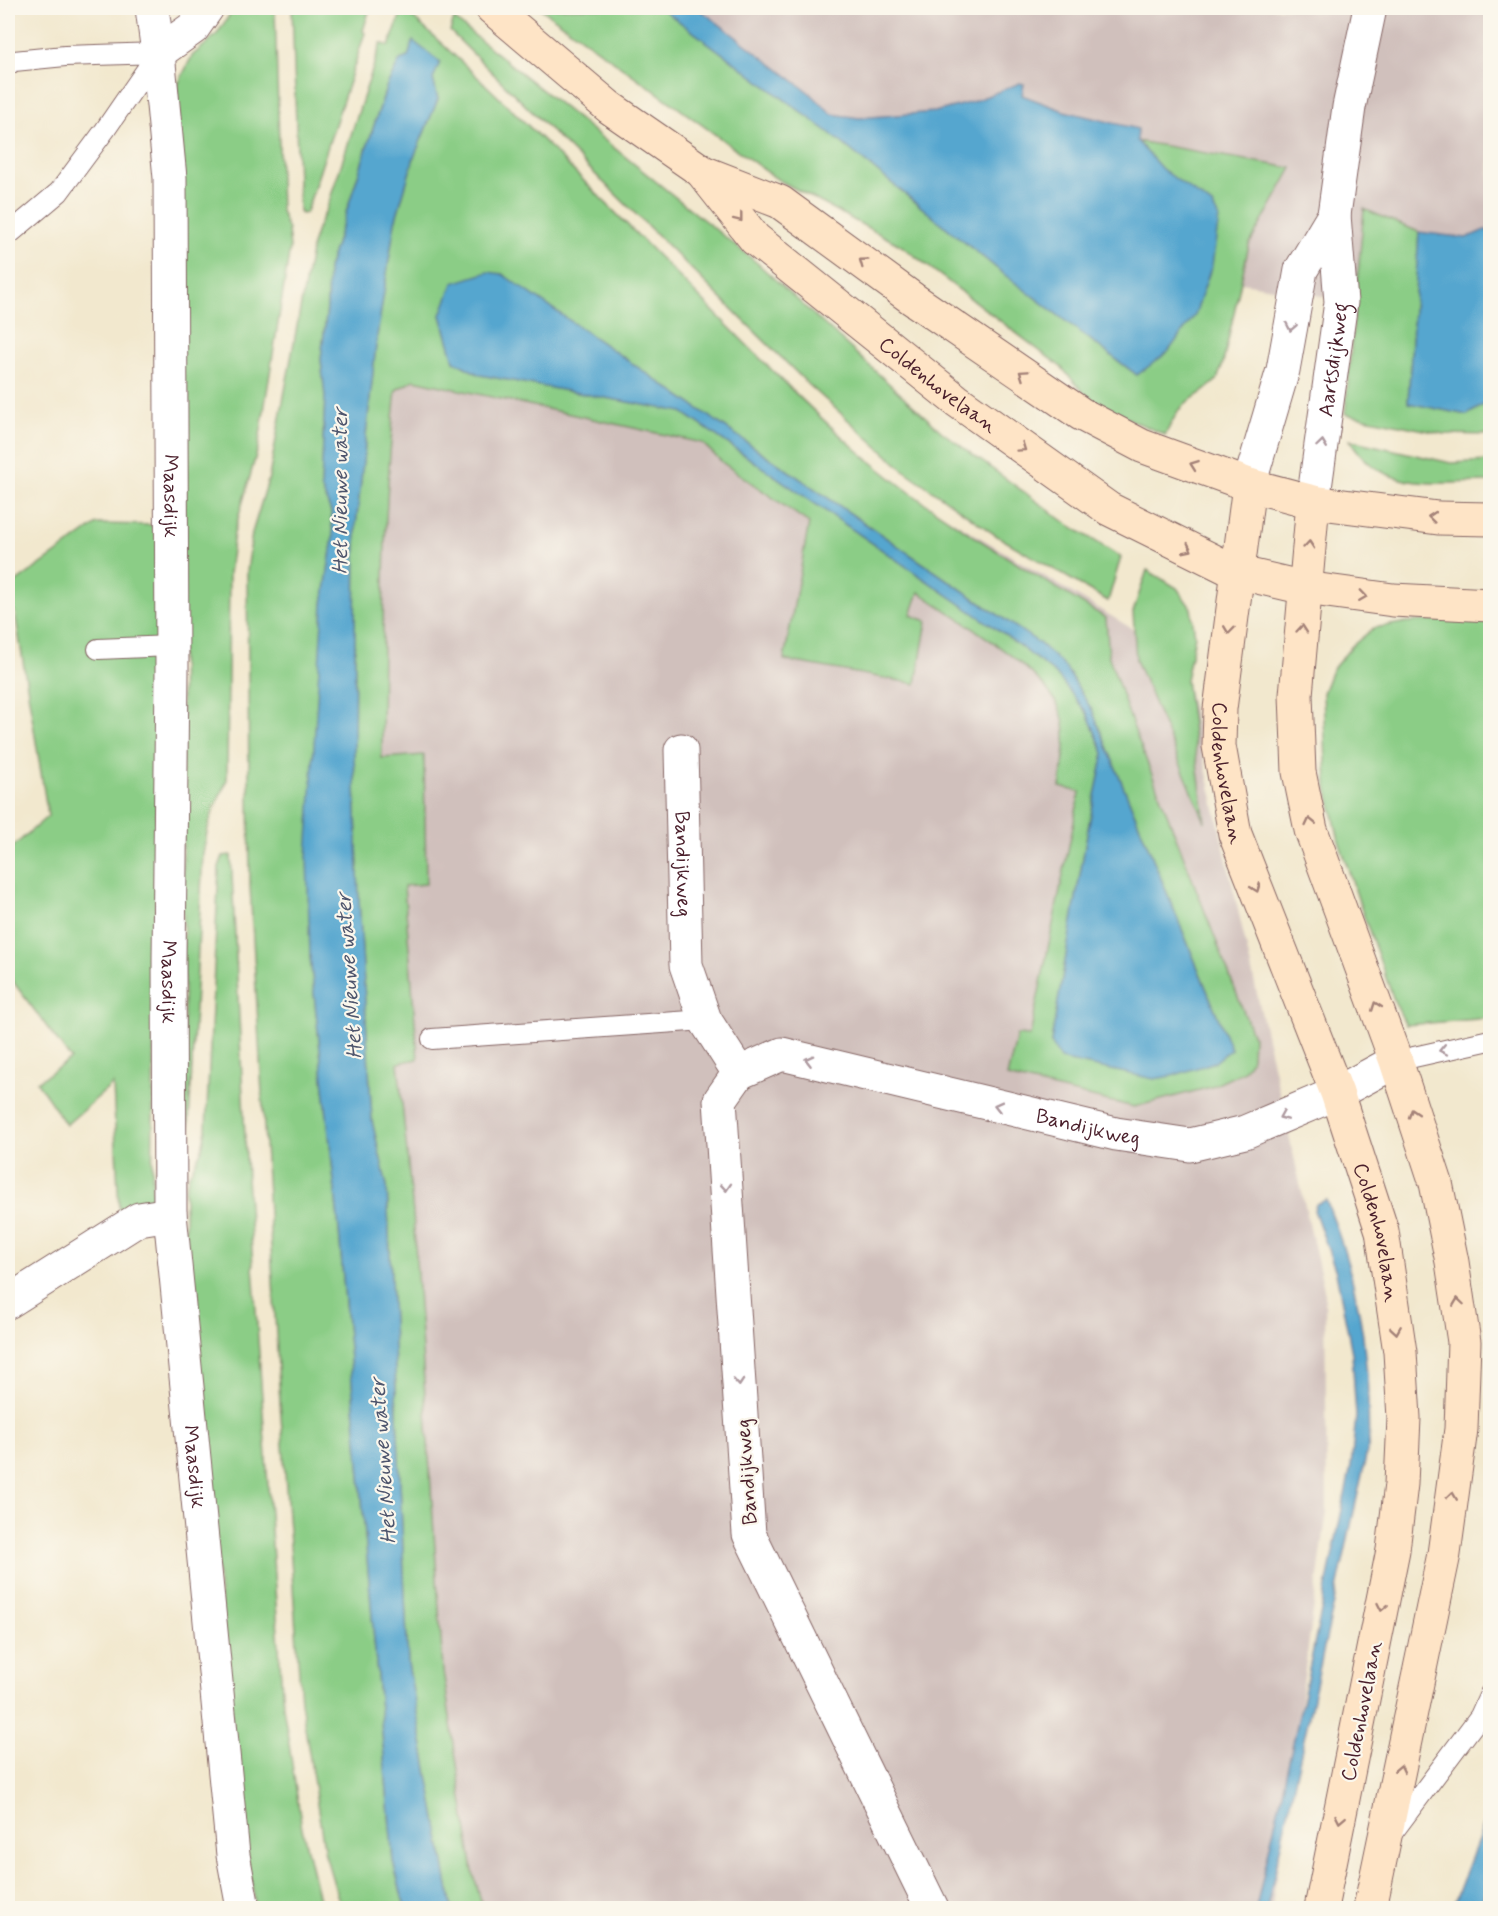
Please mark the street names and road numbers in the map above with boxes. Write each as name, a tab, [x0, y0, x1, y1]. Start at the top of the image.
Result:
street label: Aartsdijkweg	[1312, 300, 1358, 419]
street label: Coldenhovelaan	[873, 331, 1003, 440]
street label: Maasdijk	[156, 454, 184, 538]
street label: Coldenhovelaan	[1203, 701, 1251, 848]
street label: Bandijkweg	[667, 810, 698, 917]
street label: Maasdijk	[154, 940, 182, 1024]
street label: Bandijkweg	[1033, 1102, 1142, 1152]
street label: Coldenhovelaan	[1346, 1159, 1405, 1304]
street label: Bandijkweg	[729, 1418, 765, 1526]
street label: Maasdijk	[176, 1424, 212, 1510]
street label: Coldenhovelaan	[1335, 1638, 1389, 1784]

